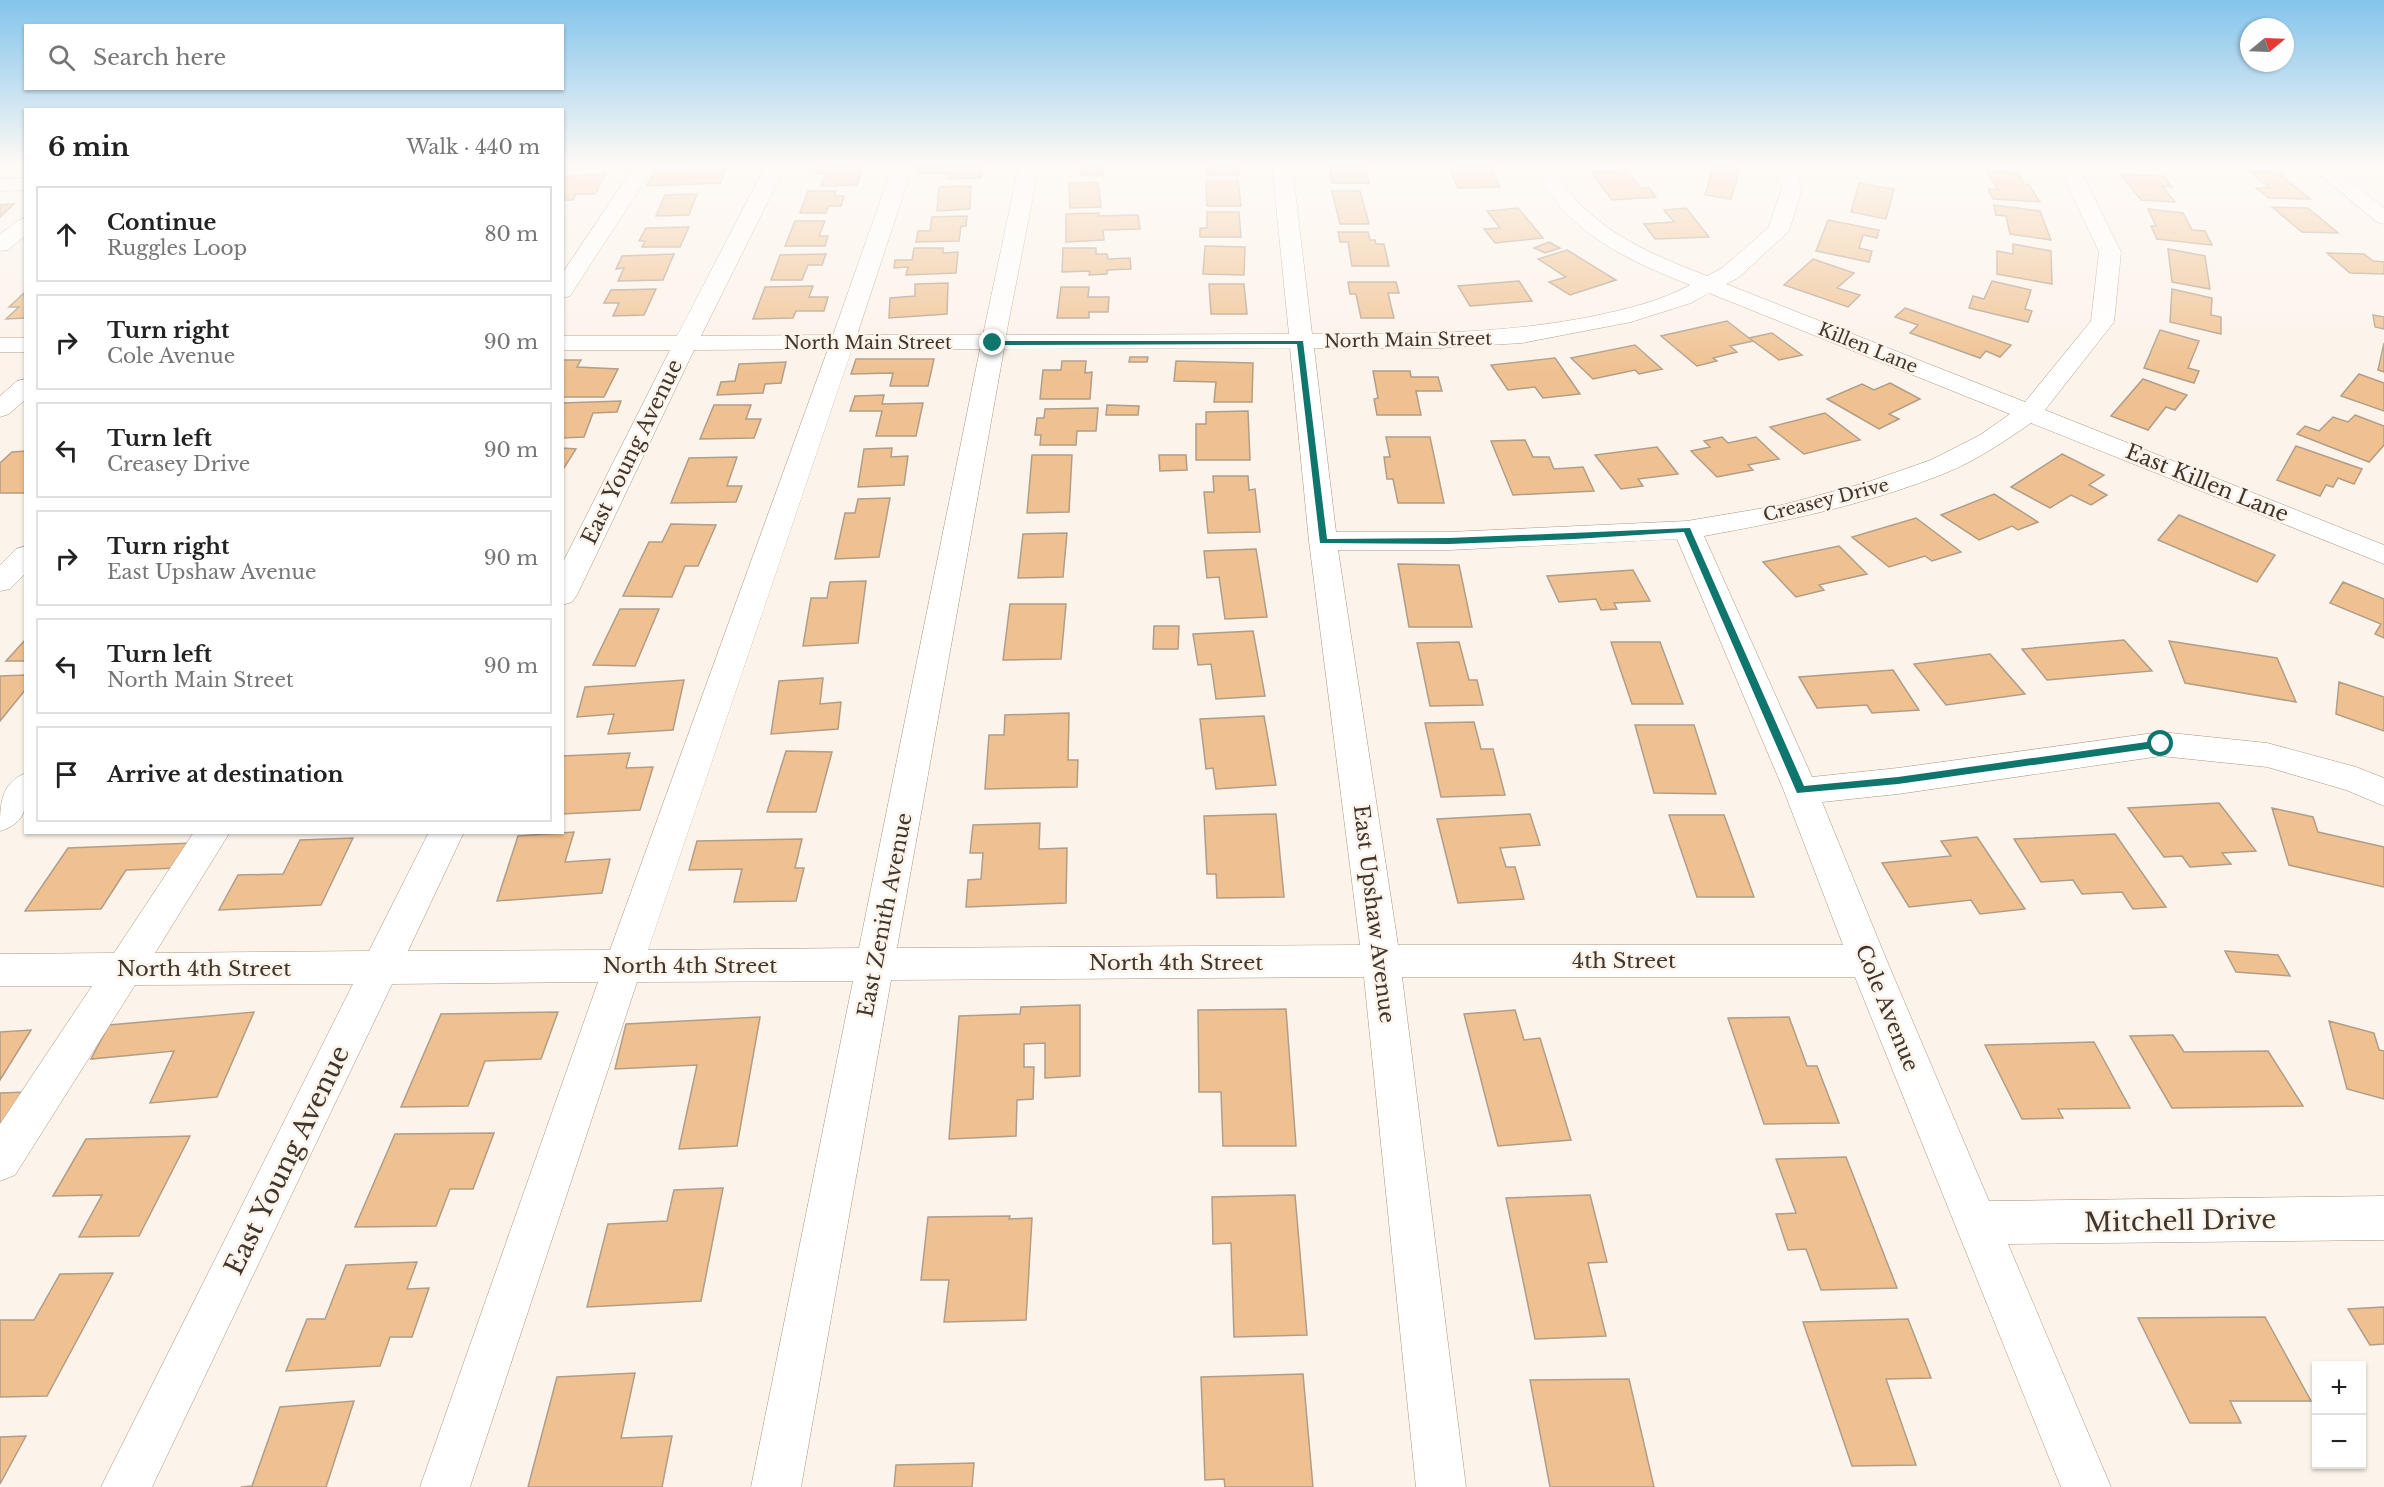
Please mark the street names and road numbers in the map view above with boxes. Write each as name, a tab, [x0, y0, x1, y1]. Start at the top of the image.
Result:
street label: Killen Lane	[1815, 318, 1921, 378]
street label: North Main Street	[1324, 328, 1492, 352]
street label: North Main Street	[784, 332, 952, 354]
street label: East Young Avenue	[576, 355, 688, 549]
street label: East Killen Lane	[2122, 438, 2292, 528]
street label: Creasey Drive	[1761, 474, 1891, 526]
street label: East Upshaw Avenue	[1348, 803, 1400, 1025]
street label: East Zenith Avenue	[852, 811, 918, 1019]
street label: Cole Avenue	[1850, 941, 1924, 1075]
street label: 4th Street	[1572, 948, 1676, 974]
street label: North 4th Street	[1089, 950, 1263, 976]
street label: North 4th Street	[603, 953, 777, 979]
street label: North 4th Street	[117, 956, 291, 982]
street label: East Young Avenue	[218, 1040, 356, 1280]
street label: Mitchell Drive	[2084, 1203, 2276, 1239]

